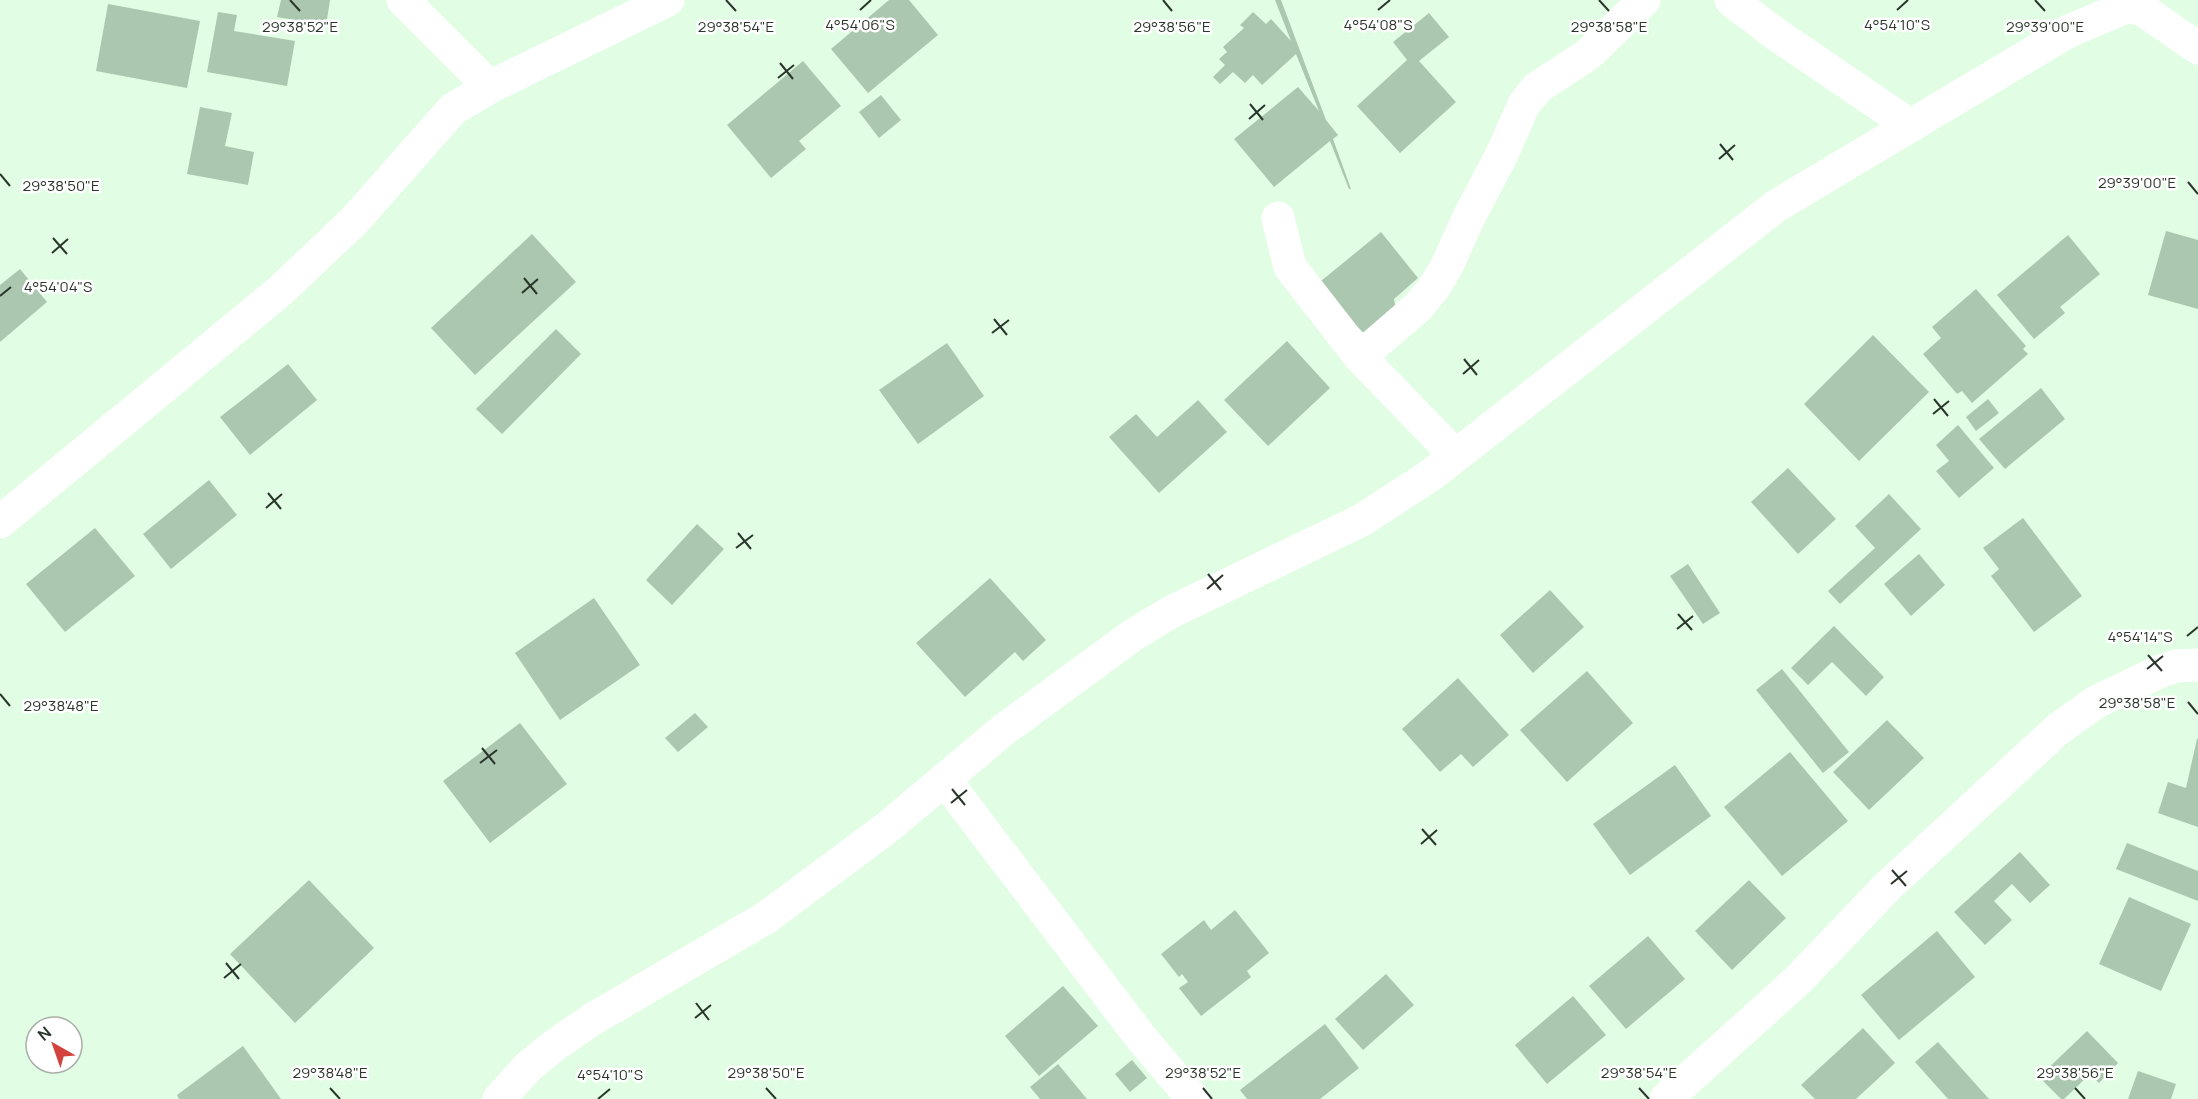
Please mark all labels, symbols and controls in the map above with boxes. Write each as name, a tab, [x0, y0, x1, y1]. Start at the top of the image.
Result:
text: 4°54'06"S	[825, 14, 895, 35]
text: 4°54'08"S	[1344, 14, 1412, 35]
text: 4°54'10"S	[1864, 14, 1930, 35]
text: 29°38'52"E	[262, 16, 338, 37]
text: 29°38'54"E	[698, 16, 774, 37]
text: 29°38'56"E	[1133, 16, 1211, 37]
text: 29°38'58"E	[1571, 16, 1647, 37]
text: 29°39'00"E	[2006, 16, 2084, 37]
text: 29°39'00"E	[2098, 172, 2176, 193]
text: 29°38'50"E	[22, 175, 100, 196]
text: 4°54'04"S	[24, 276, 92, 297]
text: 4°54'14"S	[2107, 626, 2173, 647]
text: 29°38'58"E	[2099, 692, 2175, 713]
text: 29°38'48"E	[24, 695, 99, 716]
north arrow	[24, 1015, 84, 1075]
text: N	[33, 1021, 56, 1046]
text: 29°38'48"E	[293, 1062, 368, 1083]
text: 29°38'50"E	[727, 1062, 805, 1083]
text: 29°38'52"E	[1165, 1062, 1241, 1083]
text: 29°38'54"E	[1601, 1062, 1677, 1083]
text: 29°38'56"E	[2036, 1062, 2114, 1083]
text: 4°54'10"S	[577, 1064, 643, 1085]

